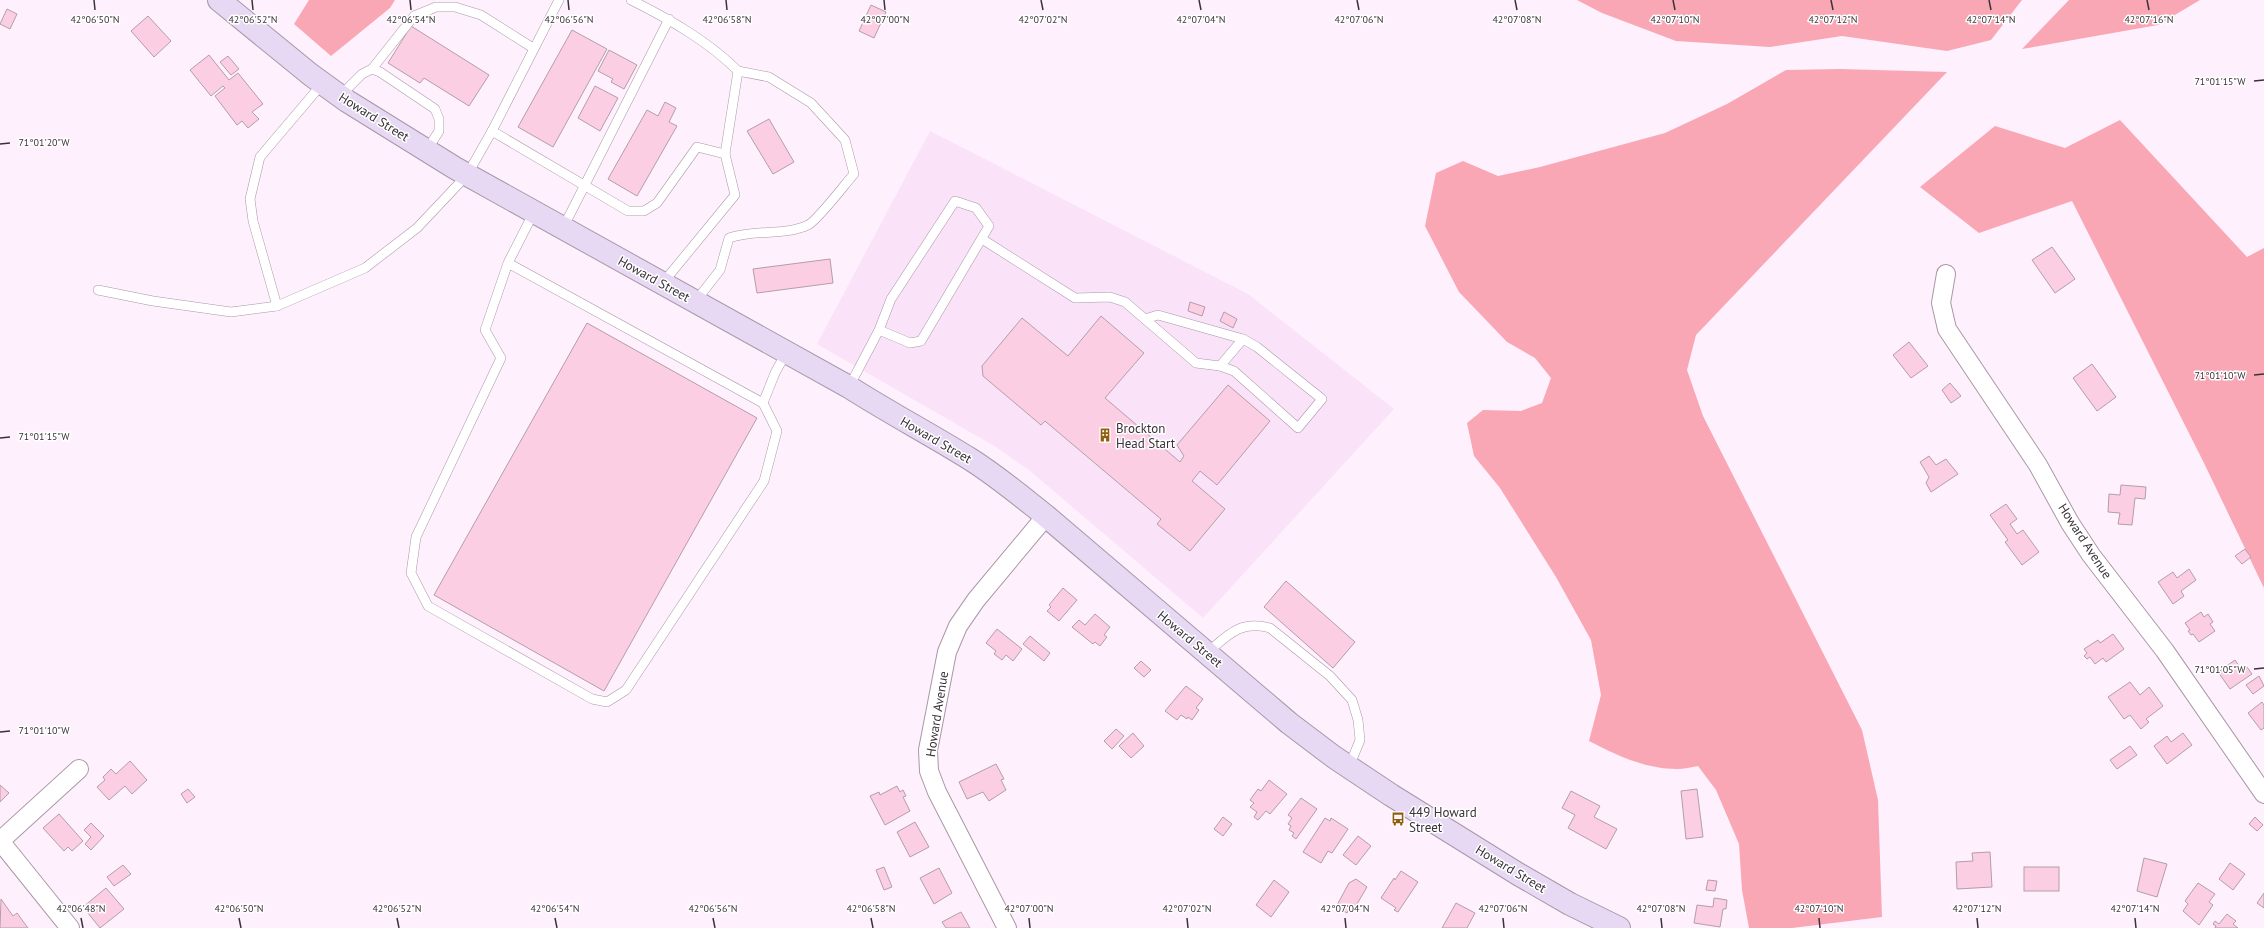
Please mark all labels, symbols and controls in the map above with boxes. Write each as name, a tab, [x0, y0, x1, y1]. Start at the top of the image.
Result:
text: 42°06'50"N	[70, 13, 120, 26]
text: 42°06'52"N	[228, 13, 278, 26]
text: 42°06'54"N	[386, 13, 436, 26]
text: 42°06'56"N	[544, 13, 594, 26]
text: 42°06'58"N	[702, 13, 752, 26]
text: 42°07'00"N	[860, 13, 910, 26]
text: 42°07'02"N	[1018, 13, 1068, 26]
text: 42°07'04"N	[1176, 13, 1226, 26]
text: 42°07'06"N	[1334, 13, 1384, 26]
text: 42°07'08"N	[1492, 13, 1542, 26]
text: 42°07'10"N	[1650, 13, 1700, 26]
text: 42°07'12"N	[1808, 13, 1858, 26]
text: 42°07'14"N	[1966, 13, 2016, 26]
text: 42°07'16"N	[2124, 13, 2174, 26]
text: 71°01'15"W	[2194, 75, 2246, 88]
street label: Howard Street	[336, 89, 413, 146]
text: 71°01'20"W	[18, 136, 70, 149]
street label: Howard Street	[615, 252, 693, 306]
text: 71°01'10"W	[2194, 369, 2246, 382]
street label: Howard Street	[897, 413, 975, 468]
place label: Brockton Head Start	[1116, 420, 1176, 452]
building icon: Brockton Head Start	[1097, 427, 1113, 443]
text: 71°01'15"W	[18, 430, 70, 443]
street label: Howard Avenue	[2054, 500, 2116, 582]
street label: Howard Street	[1154, 607, 1226, 671]
text: 71°01'05"W	[2194, 663, 2246, 676]
street label: Howard Avenue	[922, 670, 952, 758]
text: 71°01'10"W	[18, 724, 70, 737]
place label: 449 Howard Street	[1409, 804, 1477, 836]
bus stop icon: 449 Howard Street	[1390, 811, 1406, 827]
street label: Howard Street	[1472, 841, 1550, 897]
text: 42°06'48"N	[56, 902, 106, 915]
text: 42°06'50"N	[214, 902, 264, 915]
text: 42°06'52"N	[372, 902, 422, 915]
text: 42°06'54"N	[530, 902, 580, 915]
text: 42°06'56"N	[688, 902, 738, 915]
text: 42°06'58"N	[846, 902, 896, 915]
text: 42°07'00"N	[1004, 902, 1054, 915]
text: 42°07'02"N	[1162, 902, 1212, 915]
text: 42°07'04"N	[1320, 902, 1370, 915]
text: 42°07'06"N	[1478, 902, 1528, 915]
text: 42°07'08"N	[1636, 902, 1686, 915]
text: 42°07'10"N	[1794, 902, 1844, 915]
text: 42°07'12"N	[1952, 902, 2002, 915]
text: 42°07'14"N	[2110, 902, 2160, 915]

